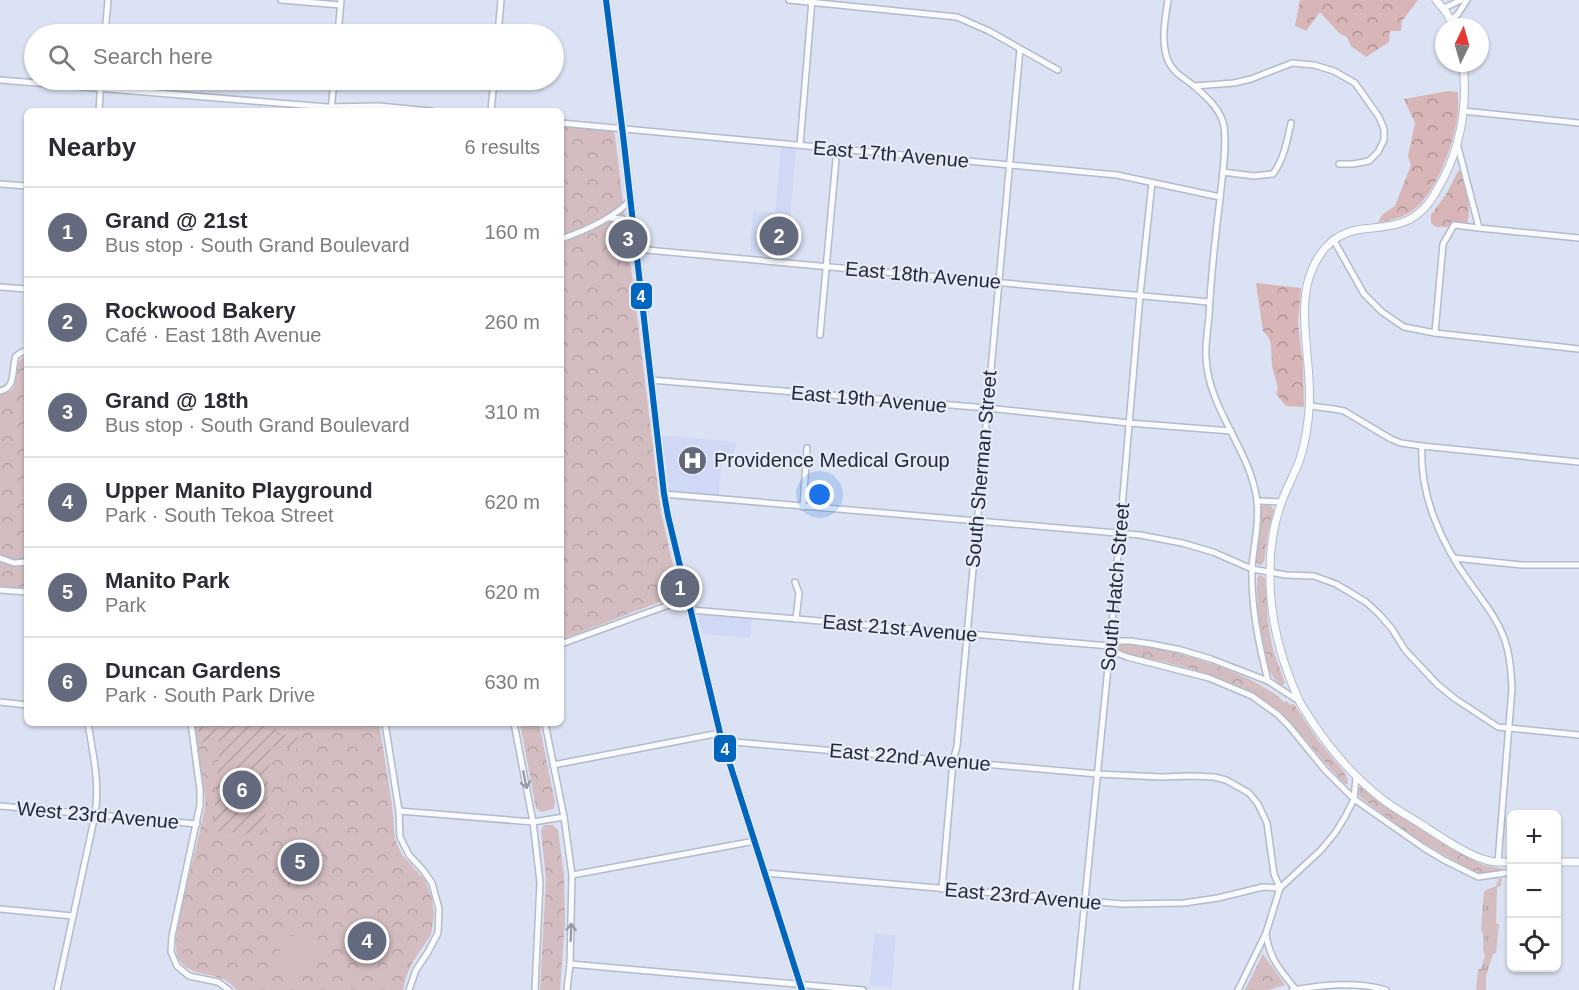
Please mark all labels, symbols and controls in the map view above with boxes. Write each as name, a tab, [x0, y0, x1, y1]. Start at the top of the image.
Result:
north arrow	[1435, 18, 1489, 72]
search box	[24, 24, 564, 90]
icon: search	[45, 41, 78, 74]
text: Search here	[93, 44, 213, 69]
text: Nearby	[48, 132, 136, 162]
text: 6 results	[464, 136, 540, 158]
street label: East 17th Avenue	[812, 136, 970, 172]
text: Grand @ 21st	[105, 208, 248, 233]
pin: 2	[760, 214, 798, 258]
pin: 3	[608, 216, 648, 262]
text: 1	[62, 221, 73, 243]
text: 160 m	[484, 221, 540, 243]
text: Bus stop · South Grand Boulevard	[105, 234, 410, 256]
street label: East 18th Avenue	[844, 257, 1002, 293]
line badge: 4	[630, 282, 653, 310]
text: 4	[637, 288, 646, 305]
text: Rockwood Bakery	[105, 298, 296, 323]
text: 2	[62, 311, 73, 333]
text: 260 m	[484, 311, 540, 333]
text: Café · East 18th Avenue	[105, 324, 321, 346]
street label: South Sherman Street	[961, 369, 1001, 569]
street label: East 19th Avenue	[790, 381, 948, 417]
text: Grand @ 18th	[105, 388, 249, 413]
text: 3	[62, 401, 73, 423]
text: 310 m	[484, 401, 540, 423]
text: Bus stop · South Grand Boulevard	[105, 414, 410, 436]
hospital icon: Providence Medical Group	[677, 444, 709, 476]
place label: Providence Medical Group	[714, 449, 950, 471]
text: Upper Manito Playground	[105, 478, 373, 503]
your location	[805, 480, 834, 509]
text: 4	[62, 491, 73, 513]
text: 620 m	[484, 491, 540, 513]
street label: South Hatch Street	[1097, 501, 1133, 672]
text: Park · South Tekoa Street	[105, 504, 334, 526]
pin: 1	[660, 566, 700, 610]
text: Manito Park	[105, 568, 230, 593]
text: 5	[62, 581, 73, 603]
text: 620 m	[484, 581, 540, 603]
text: Park	[105, 594, 146, 616]
street label: East 21st Avenue	[822, 610, 978, 646]
text: Duncan Gardens	[105, 658, 281, 683]
text: 6	[62, 671, 73, 693]
text: 630 m	[484, 671, 540, 693]
text: Park · South Park Drive	[105, 684, 315, 706]
line badge: 4	[713, 734, 737, 763]
street label: East 22nd Avenue	[828, 739, 992, 775]
text: 4	[721, 741, 730, 758]
pin: 6	[222, 768, 262, 812]
one-way arrow	[520, 770, 531, 790]
street label: West 23rd Avenue	[16, 797, 180, 833]
map controls	[1507, 810, 1561, 972]
button: +	[1507, 810, 1561, 864]
pin: 5	[280, 840, 320, 884]
button: −	[1507, 864, 1561, 918]
street label: East 23rd Avenue	[944, 878, 1102, 914]
pin: 4	[348, 918, 386, 964]
button: locate	[1507, 918, 1561, 972]
one-way arrow	[565, 922, 576, 942]

